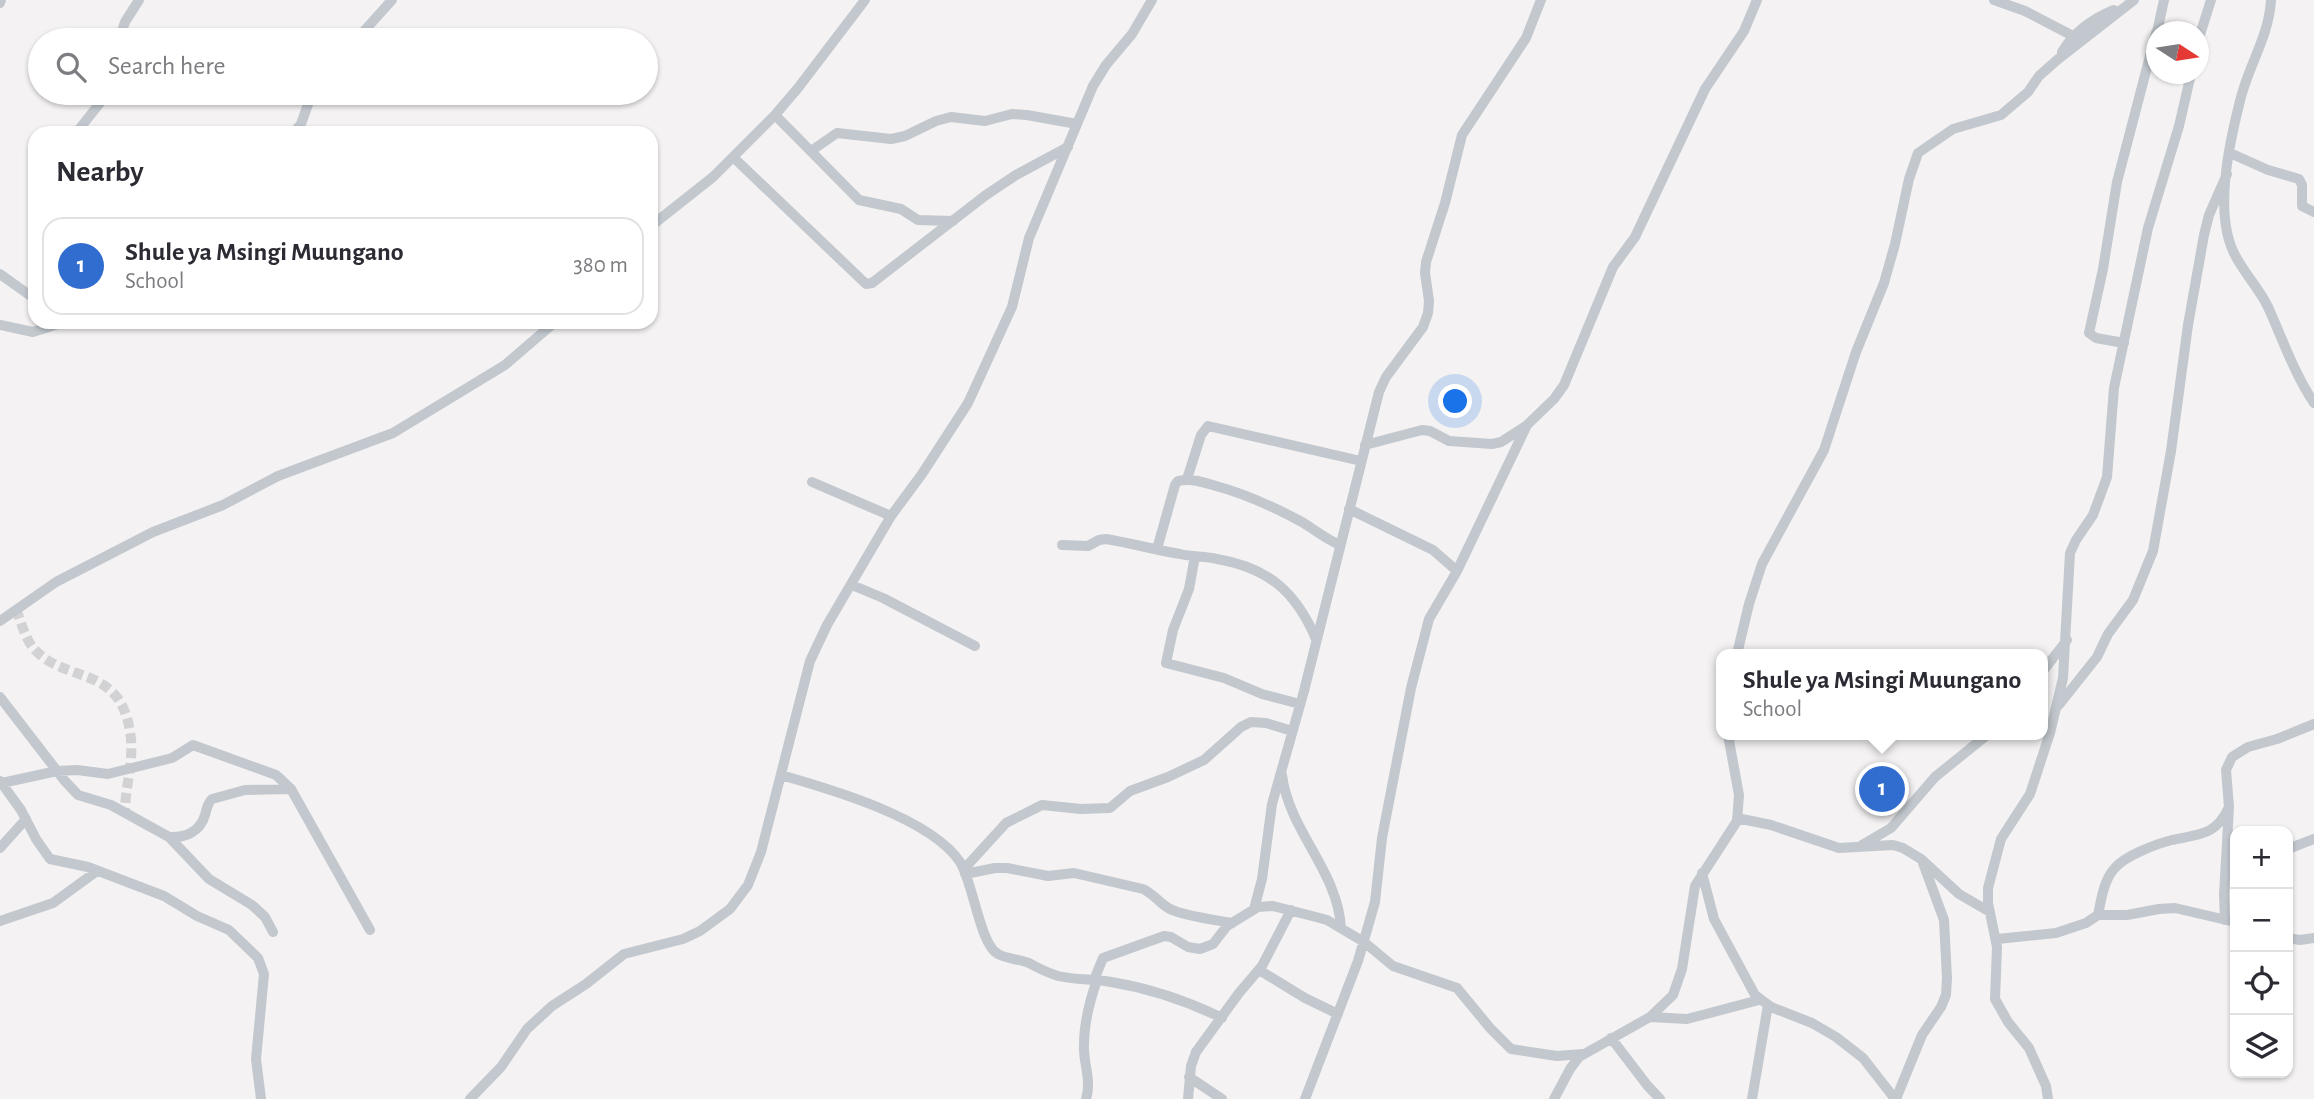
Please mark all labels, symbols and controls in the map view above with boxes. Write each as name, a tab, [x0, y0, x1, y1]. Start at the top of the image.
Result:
north arrow	[2146, 21, 2209, 84]
search box	[28, 28, 658, 105]
icon: search	[52, 48, 90, 86]
text: Search here	[108, 53, 226, 79]
text: Nearby	[56, 157, 144, 187]
text: Shule ya Msingi Muungano	[125, 239, 404, 265]
text: 1	[77, 254, 85, 277]
text: 380 m	[573, 254, 628, 277]
text: School	[125, 270, 184, 293]
your location	[1438, 384, 1472, 418]
popup	[1716, 649, 2048, 740]
text: Shule ya Msingi Muungano	[1743, 667, 2021, 693]
text: School	[1743, 698, 1802, 721]
pin: 1	[1859, 763, 1905, 815]
map controls	[2230, 826, 2293, 1078]
button: +	[2230, 826, 2293, 889]
button: −	[2230, 889, 2293, 952]
button: locate	[2230, 952, 2293, 1015]
button: layers	[2230, 1015, 2293, 1078]

